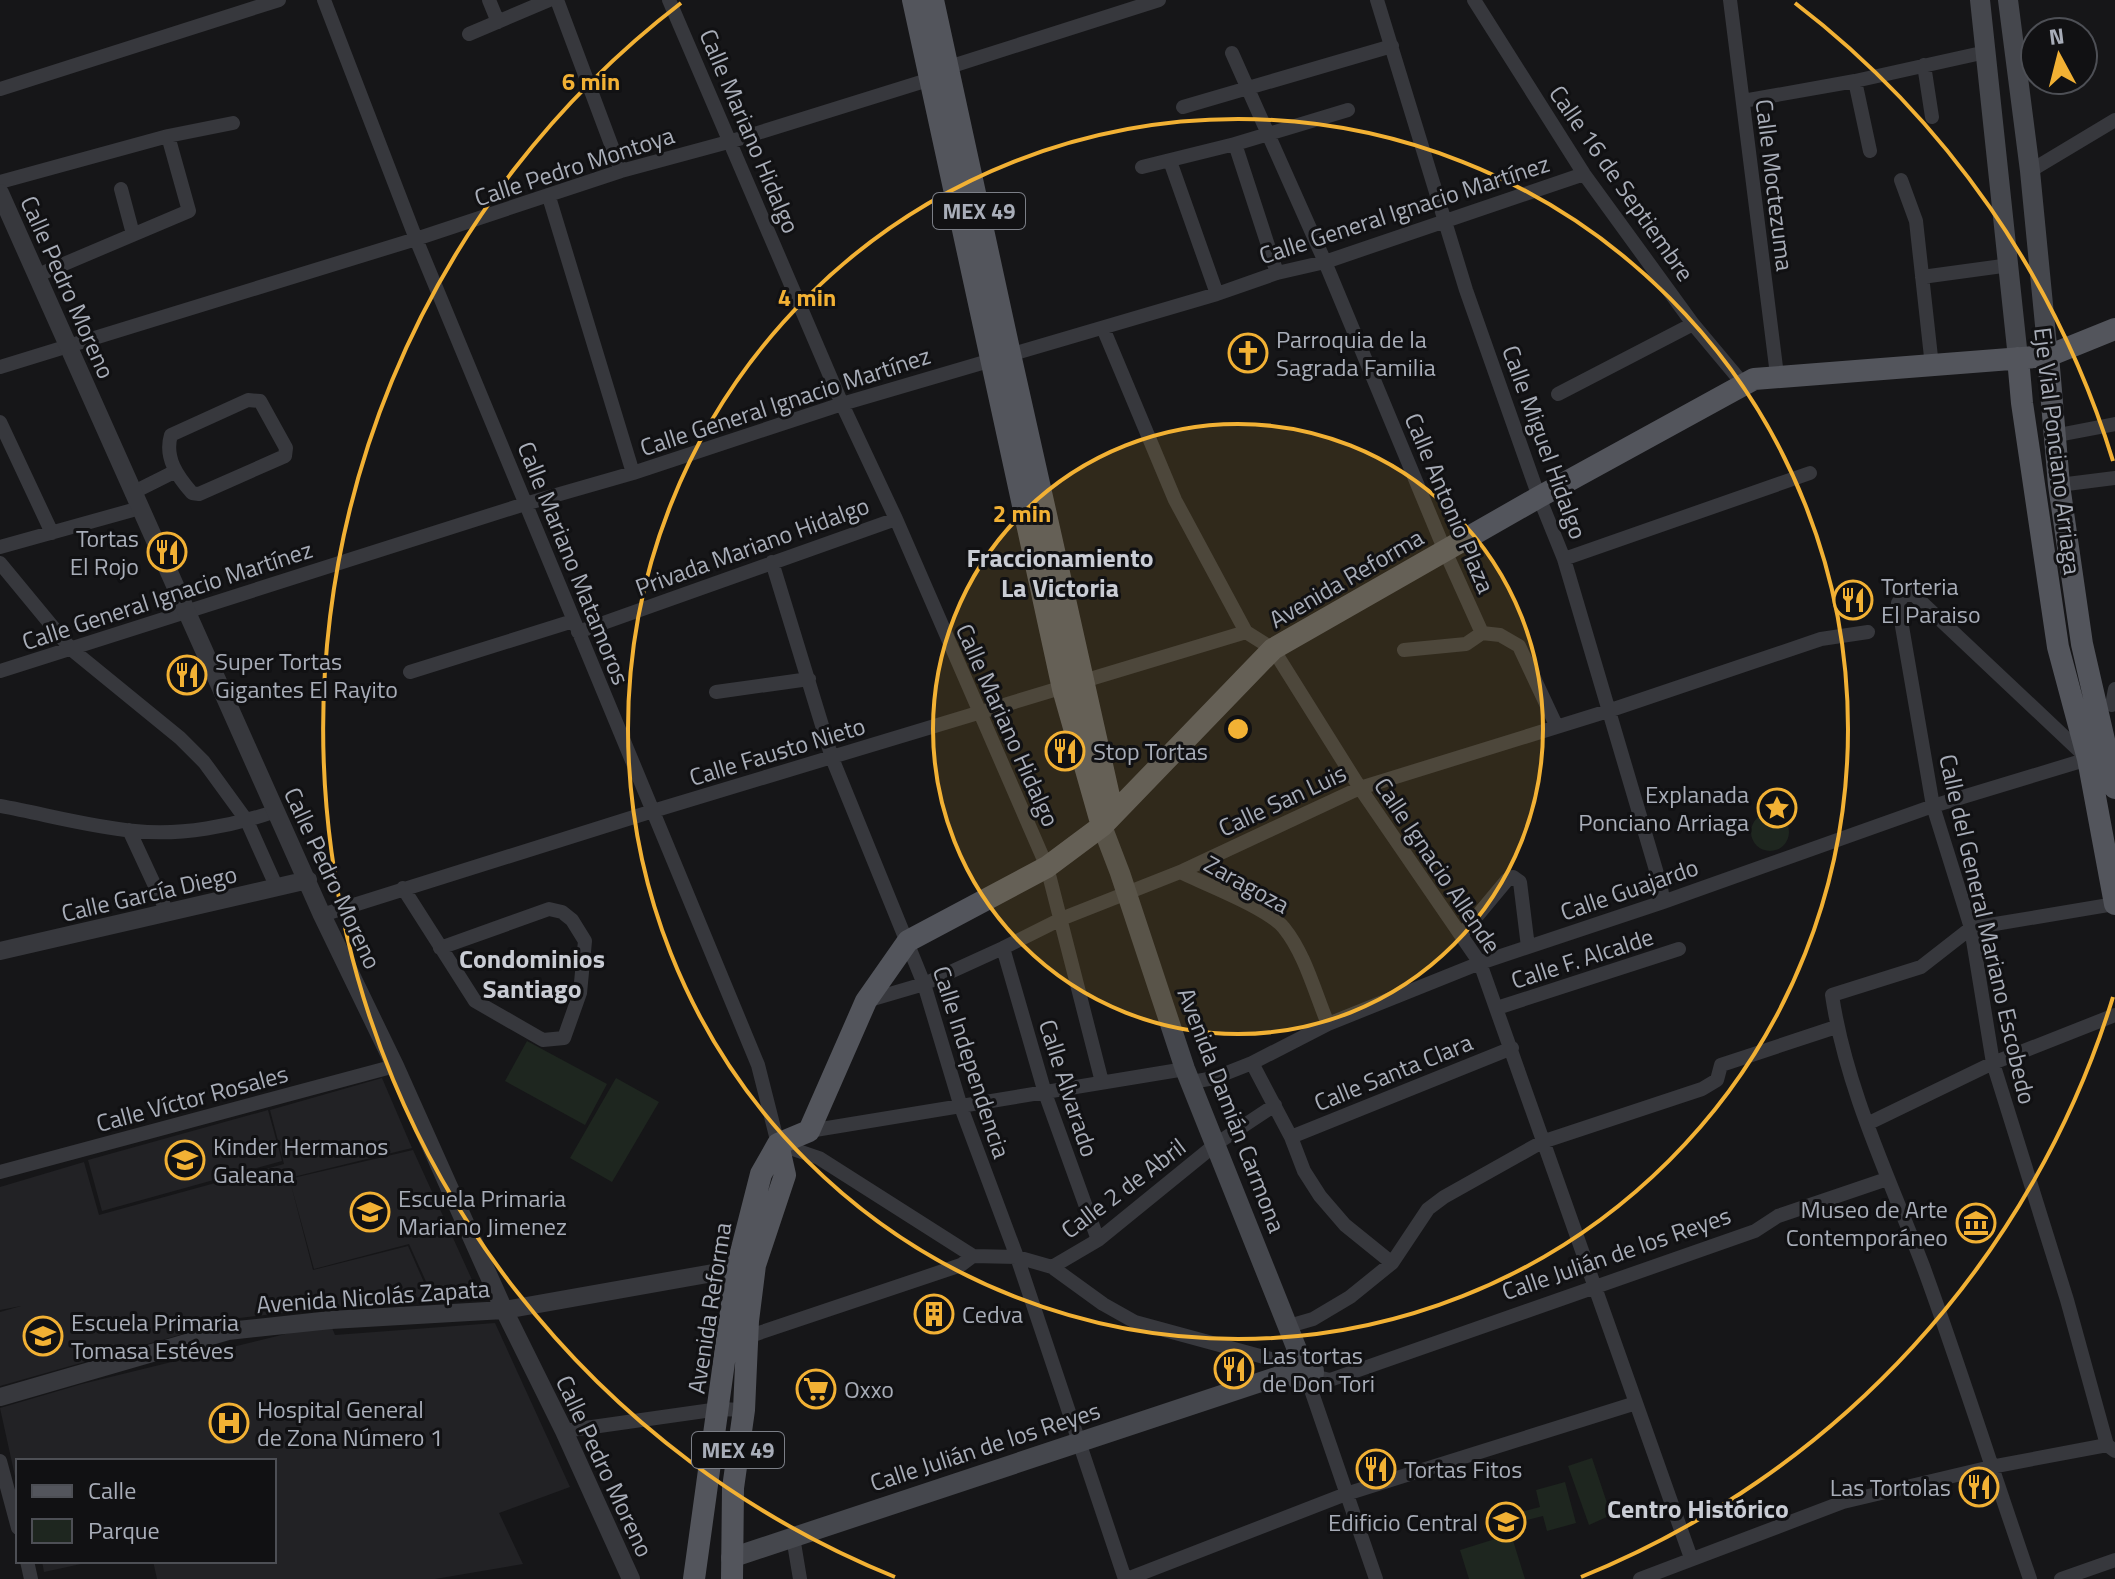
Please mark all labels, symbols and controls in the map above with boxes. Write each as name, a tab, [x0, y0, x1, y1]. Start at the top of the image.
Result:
north arrow	[2019, 16, 2099, 96]
text: N	[2047, 18, 2066, 54]
street label: Calle Mariano Hidalgo	[691, 23, 809, 239]
text: 6 min	[562, 63, 620, 99]
street label: Calle 16 de Septiembre	[1541, 78, 1703, 288]
street label: Calle Moctezuma	[1747, 97, 1803, 273]
street label: Calle Pedro Montoya	[469, 117, 679, 215]
street label: Calle General Ignacio Martínez	[1254, 145, 1554, 273]
street label: Calle Pedro Moreno	[11, 190, 125, 384]
road number: MEX 49	[933, 193, 1025, 229]
text: 4 min	[778, 279, 836, 315]
place label: Parroquia de la Sagrada Familia	[1276, 321, 1436, 385]
street label: Eje Vial Ponciano Arriaga	[2025, 325, 2091, 577]
church icon: Parroquia de la Sagrada Familia	[1227, 332, 1269, 374]
street label: Calle General Ignacio Martínez	[635, 337, 935, 465]
street label: Calle Miguel Hidalgo	[1493, 340, 1597, 544]
street label: Calle Antonio Plaza	[1396, 407, 1504, 599]
street label: Calle Mariano Matamoros	[509, 436, 639, 690]
street label: Privada Mariano Hidalgo	[630, 487, 874, 605]
text: 2 min	[993, 495, 1051, 531]
street label: Avenida Reforma	[1262, 519, 1430, 637]
place label: Tortas El Rojo	[70, 520, 139, 584]
street label: Calle General Ignacio Martínez	[17, 531, 317, 659]
restaurant icon: Tortas El Rojo	[146, 531, 188, 573]
district label: Fraccionamiento La Victoria	[966, 538, 1154, 607]
place label: Torteria El Paraiso	[1881, 568, 1981, 632]
restaurant icon: Torteria El Paraiso	[1832, 579, 1874, 621]
street label: Calle Mariano Hidalgo	[947, 618, 1069, 832]
place label: Super Tortas Gigantes El Rayito	[215, 643, 398, 707]
restaurant icon: Super Tortas Gigantes El Rayito	[166, 654, 208, 696]
street label: Calle Fausto Nieto	[685, 707, 869, 795]
centre of rings	[1224, 715, 1252, 743]
restaurant icon: Stop Tortas	[1044, 730, 1086, 772]
place label: Stop Tortas	[1093, 733, 1208, 769]
street label: Calle del General Mariano Escobedo	[1930, 750, 2046, 1108]
street label: Calle San Luis	[1212, 755, 1352, 845]
street label: Calle Ignacio Allende	[1366, 770, 1510, 960]
place label: Explanada Ponciano Arriaga	[1578, 776, 1749, 840]
street label: Calle Pedro Moreno	[275, 781, 391, 975]
place icon: Explanada Ponciano Arriaga	[1756, 787, 1798, 829]
street label: Zaragoza	[1198, 846, 1296, 922]
street label: Calle Guajardo	[1555, 849, 1703, 929]
street label: Calle García Diego	[58, 855, 240, 931]
street label: Calle F. Alcalde	[1506, 918, 1658, 998]
district label: Condominios Santiago	[459, 939, 605, 1008]
street label: Calle Independencia	[924, 961, 1020, 1163]
street label: Avenida Damián Carmona	[1169, 982, 1295, 1238]
street label: Calle Alvarado	[1030, 1015, 1108, 1161]
street label: Calle Santa Clara	[1308, 1024, 1478, 1120]
street label: Calle Víctor Rosales	[92, 1055, 292, 1141]
place label: Kinder Hermanos Galeana	[213, 1128, 389, 1192]
street label: Calle 2 de Abril	[1053, 1129, 1193, 1247]
school or university icon: Kinder Hermanos Galeana	[164, 1139, 206, 1181]
place label: Escuela Primaria Mariano Jimenez	[398, 1180, 567, 1244]
school or university icon: Escuela Primaria Mariano Jimenez	[349, 1191, 391, 1233]
place label: Museo de Arte Contemporáneo	[1786, 1191, 1948, 1255]
street label: Calle Julián de los Reyes	[1497, 1197, 1735, 1309]
museum icon: Museo de Arte Contemporáneo	[1955, 1202, 1997, 1244]
street label: Avenida Reforma	[678, 1220, 740, 1396]
street label: Avenida Nicolás Zapata	[255, 1270, 491, 1322]
building icon: Cedva	[913, 1293, 955, 1335]
place label: Cedva	[962, 1296, 1023, 1332]
place label: Escuela Primaria Tomasa Estéves	[71, 1304, 239, 1368]
school or university icon: Escuela Primaria Tomasa Estéves	[22, 1315, 64, 1357]
place label: Las tortas de Don Tori	[1262, 1337, 1375, 1401]
restaurant icon: Las tortas de Don Tori	[1213, 1348, 1255, 1390]
supermarket icon: Oxxo	[795, 1368, 837, 1410]
street label: Calle Pedro Moreno	[547, 1369, 663, 1563]
place label: Oxxo	[844, 1371, 894, 1407]
place label: Hospital General de Zona Número 1	[257, 1391, 443, 1455]
street label: Calle Julián de los Reyes	[865, 1392, 1105, 1500]
hospital icon: Hospital General de Zona Número 1	[208, 1402, 250, 1444]
road number: MEX 49	[692, 1432, 784, 1468]
restaurant icon: Tortas Fitos	[1355, 1448, 1397, 1490]
place label: Tortas Fitos	[1404, 1451, 1522, 1487]
legend	[16, 1459, 276, 1563]
restaurant icon: Las Tortolas	[1958, 1466, 2000, 1508]
place label: Las Tortolas	[1830, 1469, 1951, 1505]
text: Calle	[88, 1472, 136, 1508]
district label: Centro Histórico	[1607, 1489, 1789, 1528]
school or university icon: Edificio Central	[1485, 1501, 1527, 1543]
place label: Edificio Central	[1328, 1504, 1478, 1540]
text: Parque	[88, 1512, 160, 1548]

